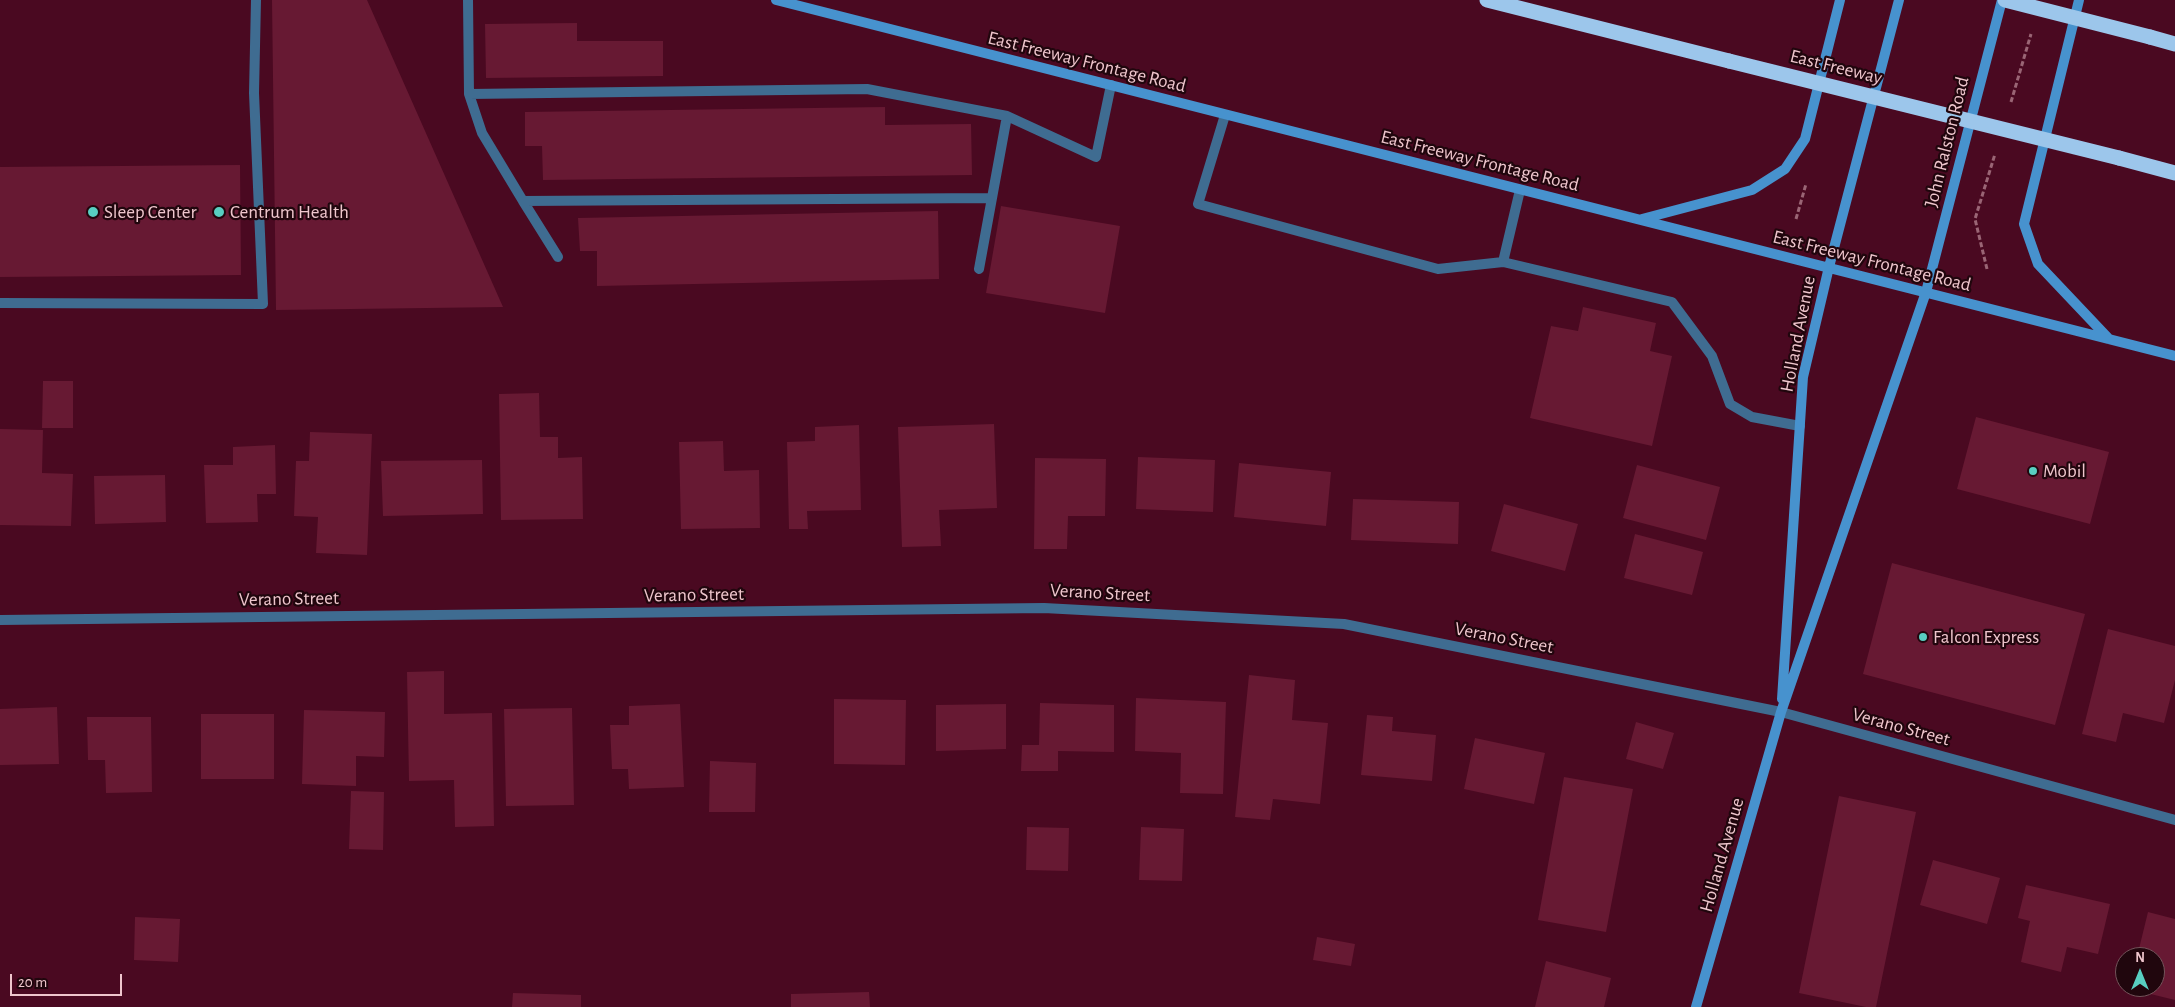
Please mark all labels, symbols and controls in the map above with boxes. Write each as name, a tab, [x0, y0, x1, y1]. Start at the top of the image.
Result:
street label: East Freeway Frontage Road	[985, 26, 1189, 98]
street label: East Freeway	[1788, 45, 1884, 89]
street label: John Ralston Road	[1920, 74, 1974, 210]
street label: East Freeway Frontage Road	[1378, 125, 1582, 197]
place label: Sleep Center	[104, 201, 197, 223]
place label: Centrum Health	[230, 201, 349, 223]
marker: Sleep Center	[86, 205, 100, 219]
marker: Centrum Health	[212, 205, 226, 219]
street label: East Freeway Frontage Road	[1770, 225, 1974, 297]
street label: Holland Avenue	[1776, 274, 1820, 394]
place label: Mobil	[2043, 460, 2086, 482]
marker: Mobil	[2027, 465, 2039, 477]
street label: Verano Street	[1049, 579, 1151, 607]
street label: Verano Street	[644, 583, 744, 607]
street label: Verano Street	[239, 587, 339, 611]
street label: Verano Street	[1453, 617, 1555, 659]
place label: Falcon Express	[1933, 626, 2039, 648]
marker: Falcon Express	[1917, 631, 1929, 643]
street label: Verano Street	[1850, 703, 1952, 751]
street label: Holland Avenue	[1695, 795, 1749, 915]
north arrow	[2115, 947, 2165, 997]
text: N	[2135, 951, 2145, 965]
scale bar	[12, 964, 125, 996]
text: 20 m	[18, 975, 47, 990]

